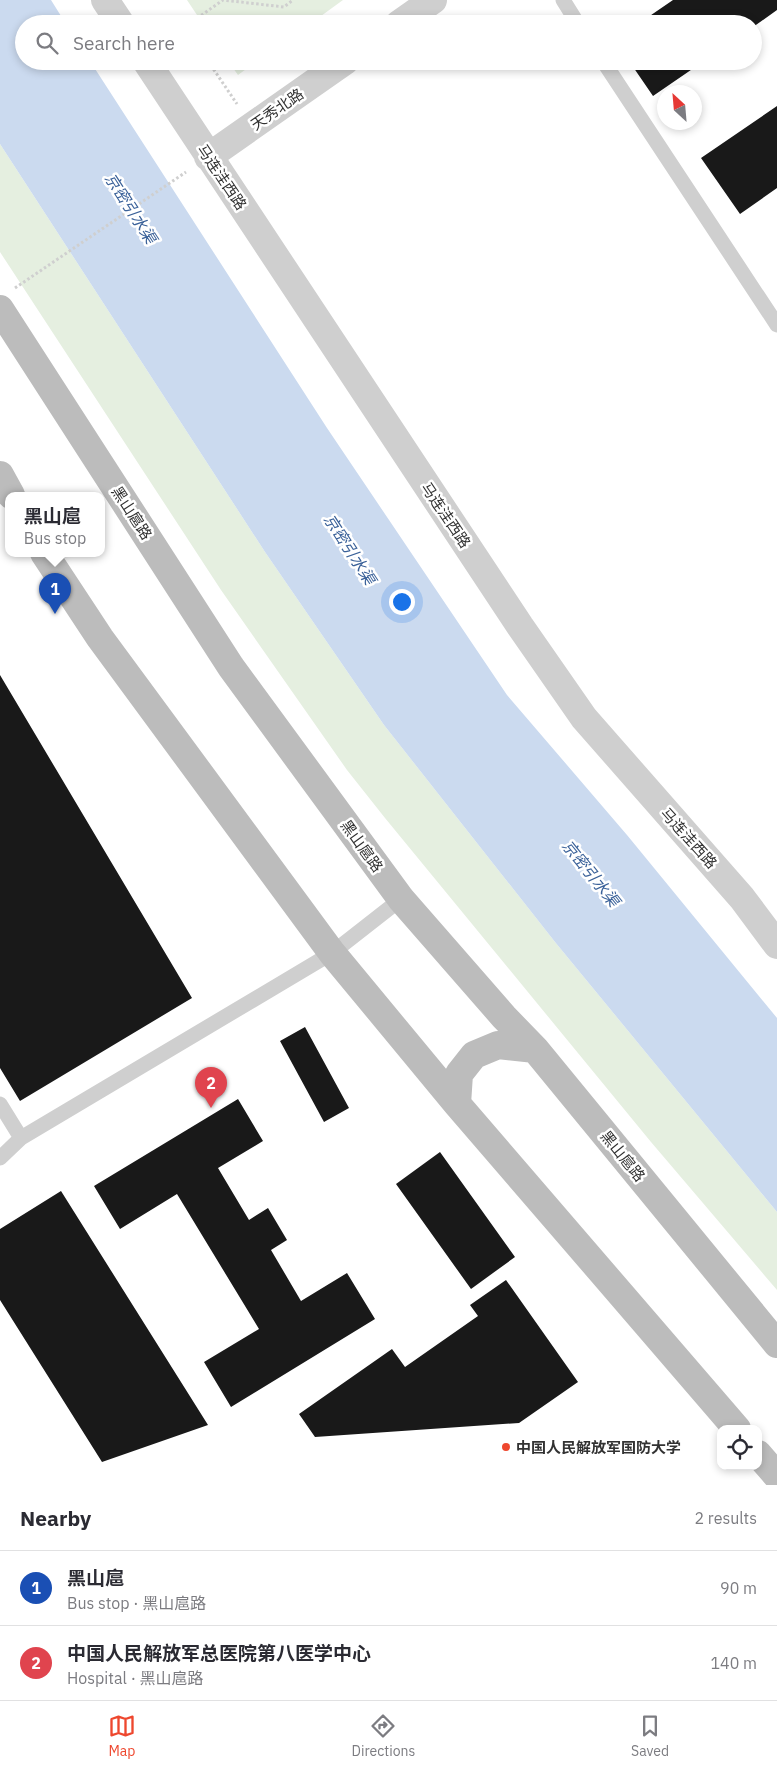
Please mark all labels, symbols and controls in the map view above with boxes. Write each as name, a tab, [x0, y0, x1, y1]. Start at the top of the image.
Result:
search box	[15, 15, 762, 70]
icon: search	[33, 29, 61, 57]
text: Search here	[73, 31, 175, 55]
street label: 天秀北路	[247, 84, 307, 134]
north arrow	[657, 85, 702, 130]
street label: 马连洼西路	[193, 141, 251, 213]
water label: 京密引水渠	[101, 169, 162, 249]
street label: 马连洼西路	[417, 479, 475, 551]
street label: 黑山扈路	[108, 483, 156, 543]
popup	[5, 492, 105, 557]
text: 黑山扈	[24, 504, 81, 528]
water label: 京密引水渠	[320, 510, 381, 590]
text: Bus stop	[24, 528, 86, 548]
pin: 1	[39, 573, 71, 614]
your location	[389, 589, 415, 615]
street label: 马连洼西路	[657, 804, 721, 872]
street label: 黑山扈路	[337, 816, 387, 876]
water label: 京密引水渠	[558, 836, 625, 912]
pin: 2	[195, 1067, 227, 1108]
street label: 黑山扈路	[597, 1127, 649, 1185]
map controls	[717, 1425, 762, 1470]
button: locate	[717, 1425, 762, 1470]
place label: 中国人民解放军国防大学	[516, 1438, 681, 1457]
marker: 中国人民解放军国防大学	[500, 1441, 512, 1453]
text: Nearby	[20, 1504, 91, 1532]
text: 2 results	[694, 1508, 757, 1528]
text: 黑山扈	[67, 1566, 124, 1590]
text: 1	[31, 1578, 41, 1598]
text: 90 m	[720, 1578, 757, 1598]
text: Bus stop · 黑山扈路	[67, 1593, 206, 1613]
text: 中国人民解放军总医院第八医学中心	[67, 1641, 371, 1665]
text: 2	[31, 1653, 41, 1673]
text: 140 m	[710, 1653, 757, 1673]
text: Hospital · 黑山扈路	[67, 1668, 204, 1688]
tab: Map	[108, 1712, 136, 1760]
tab: Directions	[352, 1712, 415, 1760]
tab: Saved	[631, 1712, 669, 1760]

